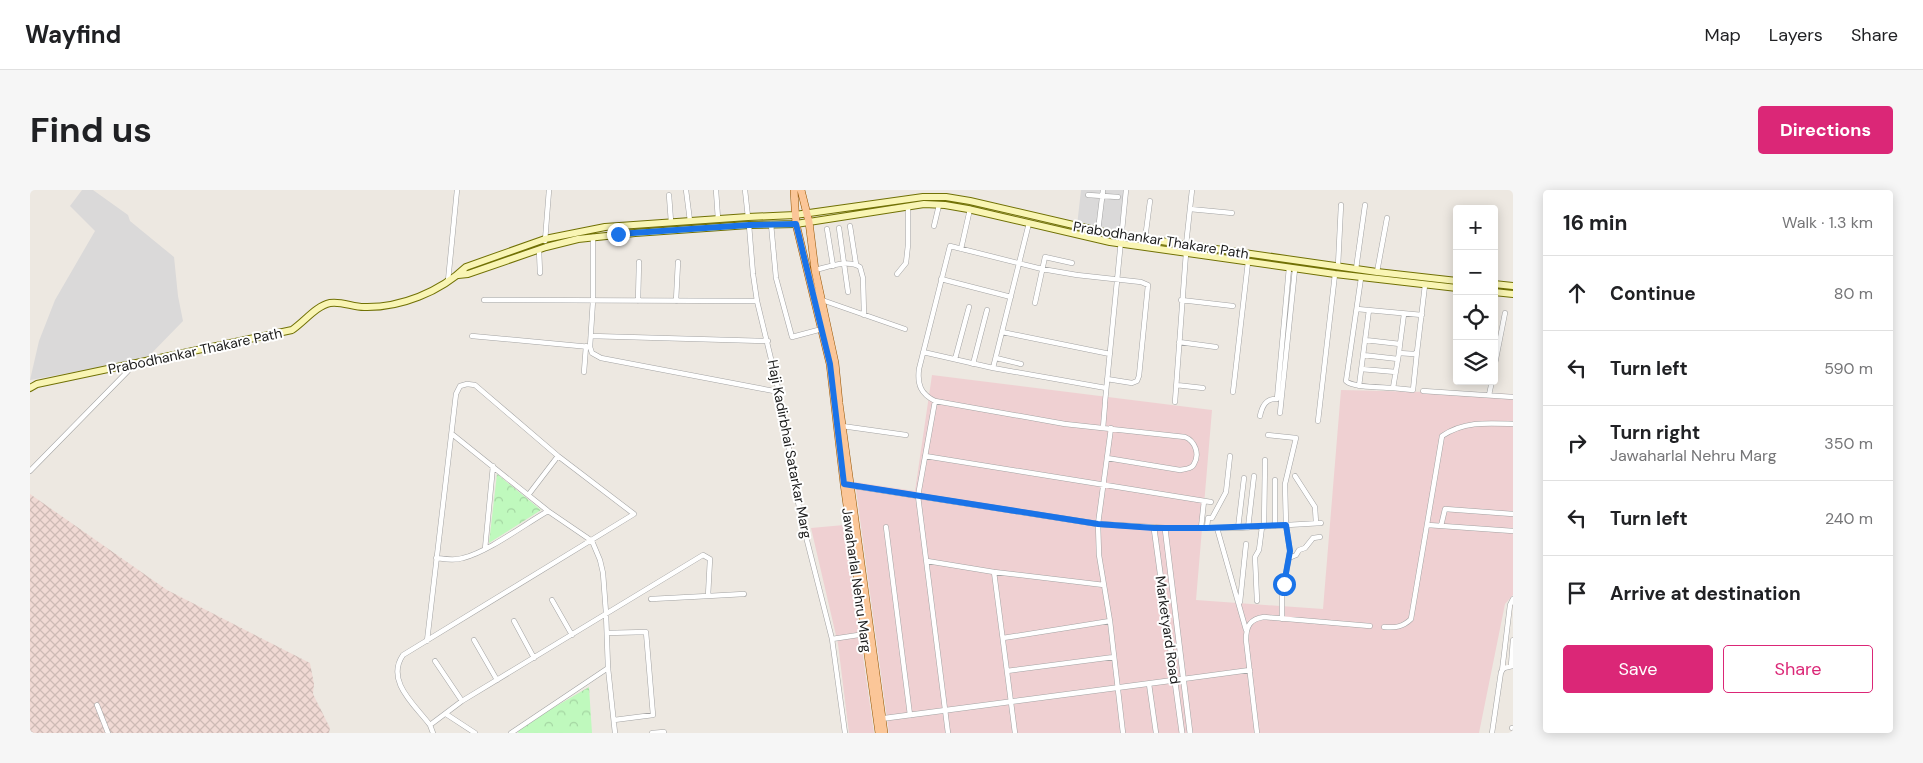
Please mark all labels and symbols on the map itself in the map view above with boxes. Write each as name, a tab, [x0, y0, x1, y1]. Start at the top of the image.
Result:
street label: Prabodhankar Thakare Path	[1072, 217, 1250, 263]
route end	[607, 223, 630, 246]
street label: Prabodhankar Thakare Path	[106, 324, 284, 378]
street label: Haji Kadirbhai Satarkar Marg	[764, 358, 816, 540]
street label: Jawaharlal Nehru Marg	[838, 507, 876, 654]
route start	[1273, 573, 1296, 596]
street label: Marketyard Road	[1151, 575, 1185, 685]

